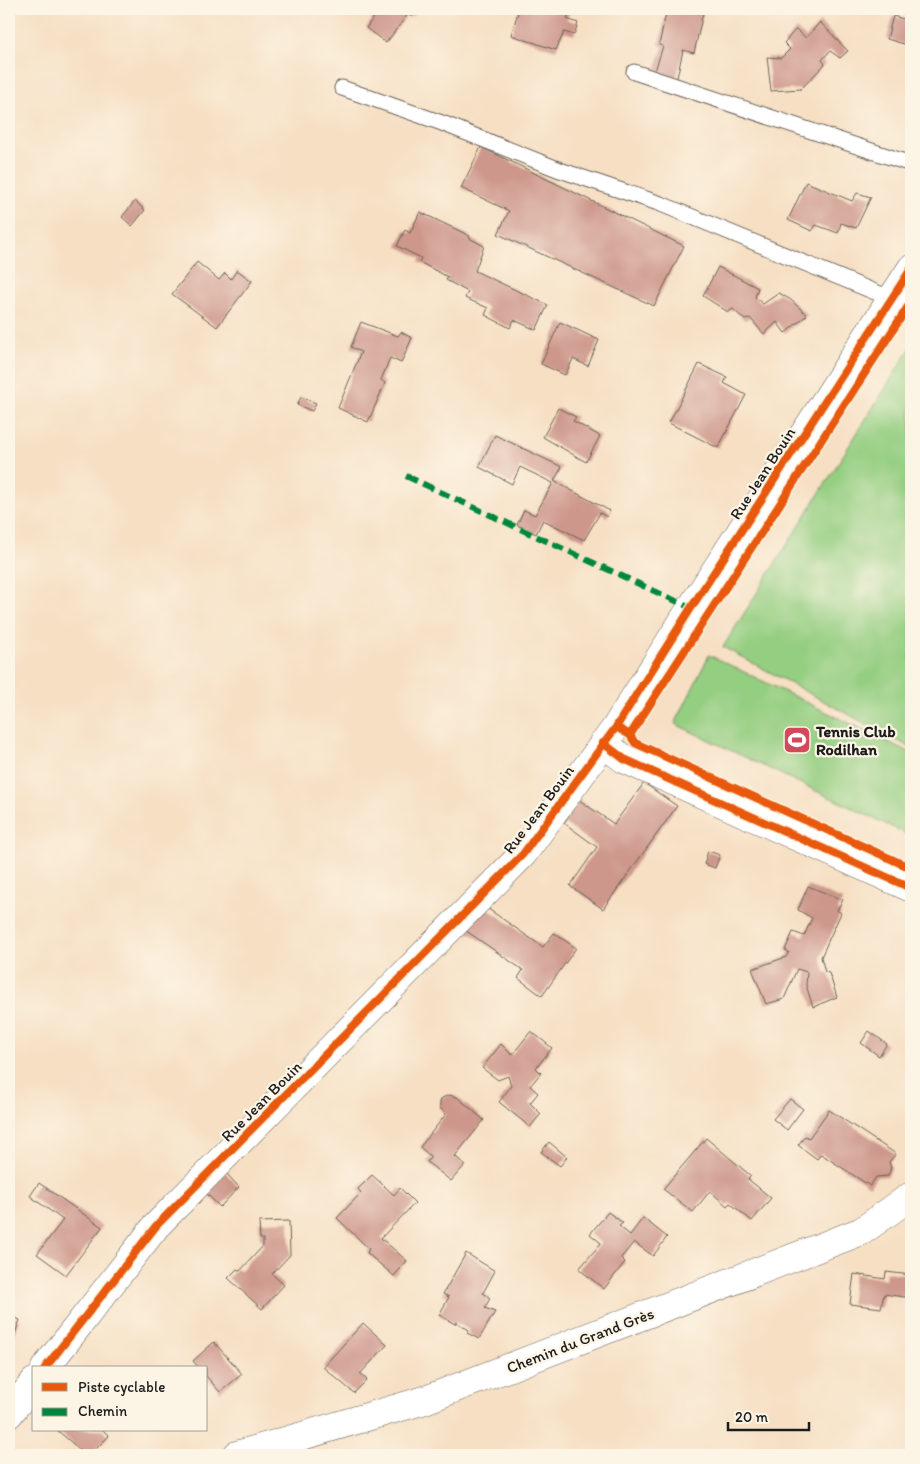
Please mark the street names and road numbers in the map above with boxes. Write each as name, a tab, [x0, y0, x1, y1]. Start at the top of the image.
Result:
street label: Rue Jean Bouin	[726, 423, 799, 523]
street label: Rue Jean Bouin	[499, 761, 578, 857]
street label: Rue Jean Bouin	[217, 1057, 306, 1146]
street label: Chemin du Grand Grès	[504, 1304, 657, 1377]

